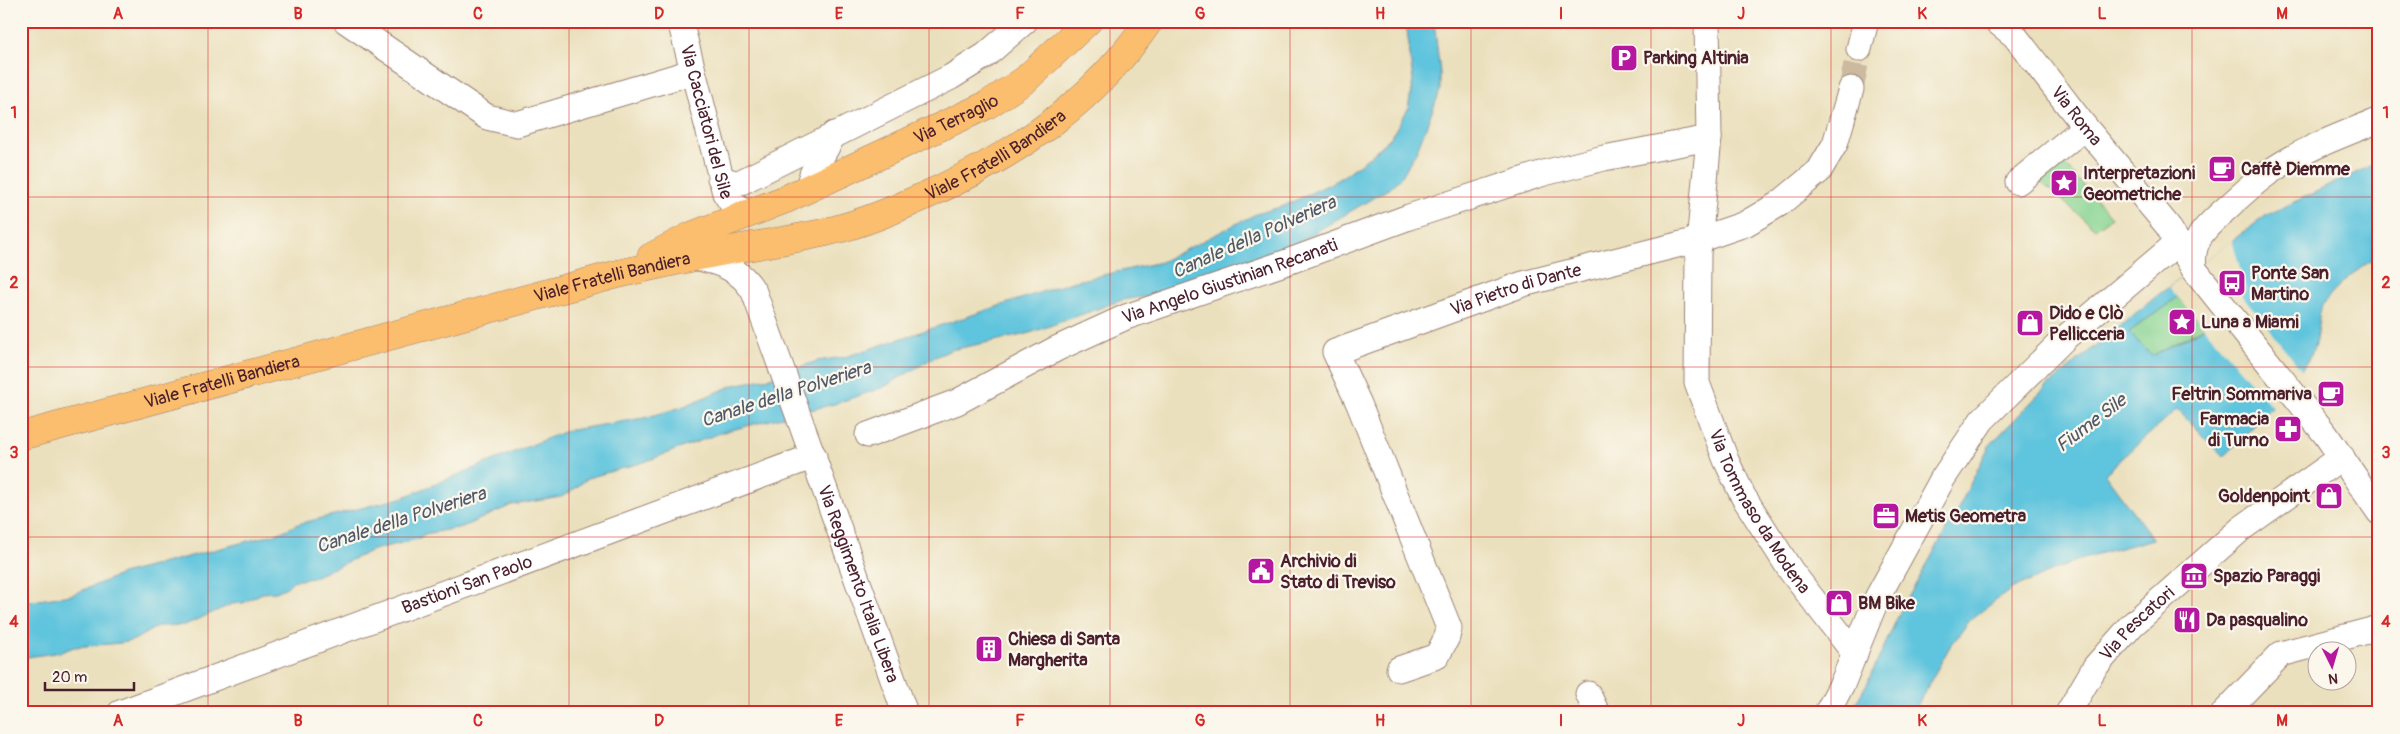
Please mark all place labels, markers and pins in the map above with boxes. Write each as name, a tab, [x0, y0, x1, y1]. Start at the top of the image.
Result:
parking icon: Parking Altinia	[1609, 43, 1639, 73]
place label: Parking Altinia	[1643, 47, 1749, 70]
cafe icon: Caffè Diemme	[2207, 154, 2237, 184]
place label: Caffè Diemme	[2241, 158, 2351, 181]
place label: Interpretazioni Geometriche	[2083, 162, 2195, 206]
place icon: Interpretazioni Geometriche	[2049, 168, 2079, 198]
place label: Ponte San Martino	[2251, 262, 2329, 306]
bus stop icon: Ponte San Martino	[2217, 268, 2247, 298]
place label: Dido e Clò Pellicceria	[2049, 302, 2125, 346]
place icon: Luna a Miami	[2167, 307, 2197, 337]
shop icon: Dido e Clò Pellicceria	[2015, 308, 2045, 338]
place label: Luna a Miami	[2201, 311, 2299, 334]
cafe icon: Feltrin Sommariva	[2316, 379, 2346, 409]
place label: Feltrin Sommariva	[2171, 383, 2313, 406]
place label: Farmacia di Turno	[2199, 408, 2270, 452]
pharmacy icon: Farmacia di Turno	[2273, 414, 2303, 444]
shop icon: Goldenpoint	[2314, 481, 2344, 511]
place label: Goldenpoint	[2218, 485, 2311, 508]
office icon: Metis Geometra	[1871, 501, 1901, 531]
place label: Metis Geometra	[1905, 505, 2027, 528]
place label: Archivio di Stato di Treviso	[1280, 550, 1396, 594]
public building icon: Archivio di Stato di Treviso	[1246, 556, 1276, 586]
museum icon: Spazio Paraggi	[2179, 561, 2209, 591]
place label: Spazio Paraggi	[2213, 565, 2320, 588]
shop icon: BM Bike	[1824, 588, 1854, 618]
place label: BM Bike	[1858, 592, 1916, 615]
restaurant icon: Da pasqualino	[2172, 605, 2202, 635]
place label: Da pasqualino	[2206, 609, 2308, 632]
place label: Chiesa di Santa Margherita	[1008, 628, 1121, 672]
building icon: Chiesa di Santa Margherita	[974, 634, 1004, 664]

